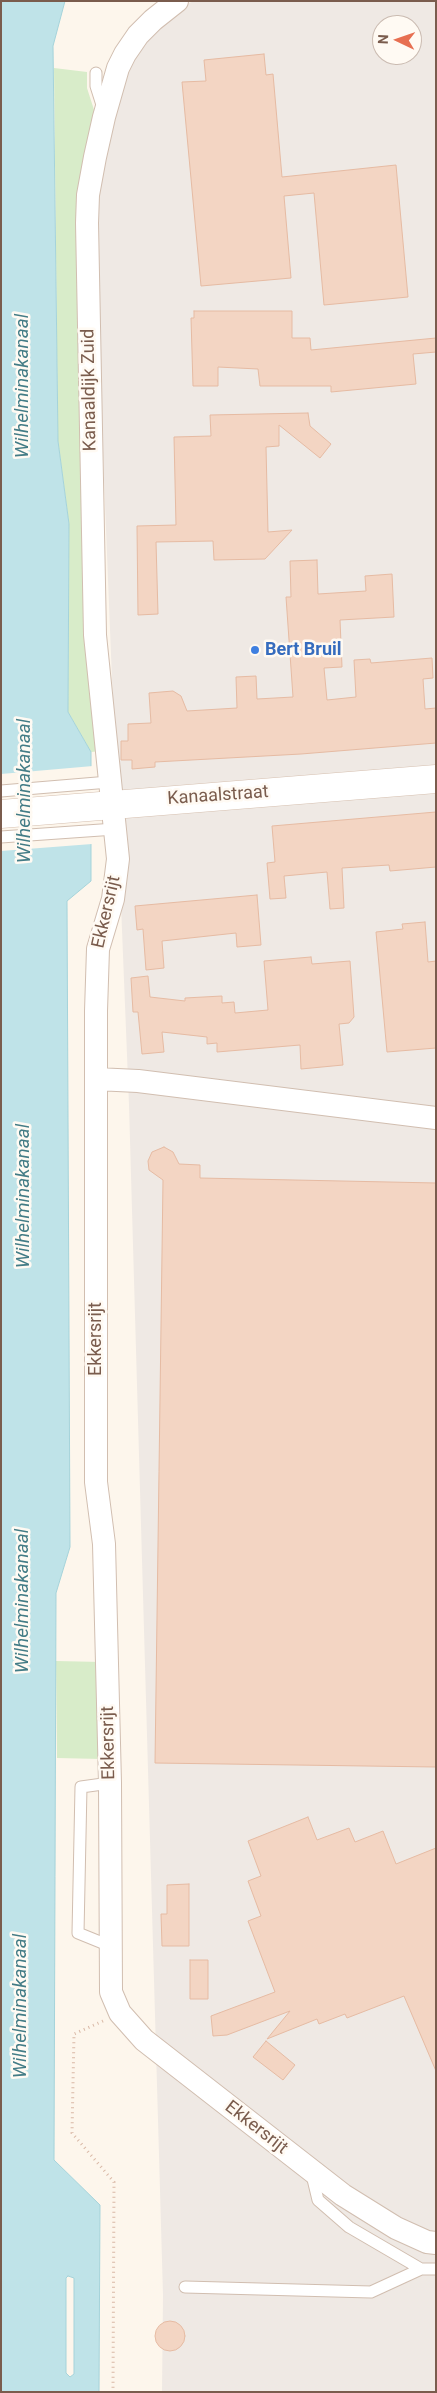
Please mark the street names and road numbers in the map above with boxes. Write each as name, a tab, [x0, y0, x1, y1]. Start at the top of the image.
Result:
street label: Kanaaldijk Zuid	[78, 329, 102, 451]
street label: Kanaalstraat	[167, 782, 269, 810]
street label: Ekkersrijt	[88, 874, 126, 950]
street label: Ekkersrijt	[85, 1302, 107, 1376]
street label: Ekkersrijt	[98, 1706, 120, 1780]
street label: Ekkersrijt	[220, 2097, 292, 2159]

